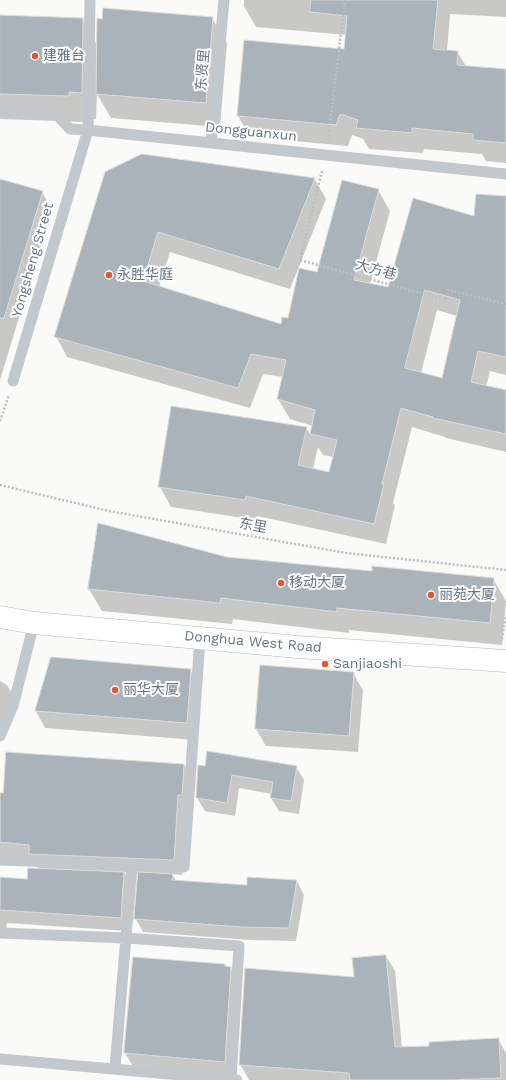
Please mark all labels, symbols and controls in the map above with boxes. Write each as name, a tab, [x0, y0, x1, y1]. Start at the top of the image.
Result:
place label: 建雅台	[43, 48, 85, 64]
street label: 东贤里	[193, 48, 213, 92]
marker: 建雅台	[30, 51, 40, 61]
street label: Dongguanxun	[204, 119, 298, 145]
street label: Yongsheng Street	[9, 201, 57, 319]
street label: 大方巷	[353, 256, 399, 284]
place label: 永胜华庭	[117, 267, 173, 283]
marker: 永胜华庭	[104, 270, 114, 280]
street label: 东里	[238, 515, 268, 537]
place label: 移动大厦	[289, 575, 345, 591]
marker: 移动大厦	[276, 578, 286, 588]
place label: 丽苑大厦	[439, 587, 495, 603]
marker: 丽苑大厦	[426, 590, 436, 600]
street label: Donghua West Road	[184, 628, 322, 656]
place label: Sanjiaoshi	[333, 656, 402, 672]
marker: Sanjiaoshi	[320, 659, 330, 669]
place label: 丽华大厦	[123, 682, 179, 698]
marker: 丽华大厦	[110, 685, 120, 695]

